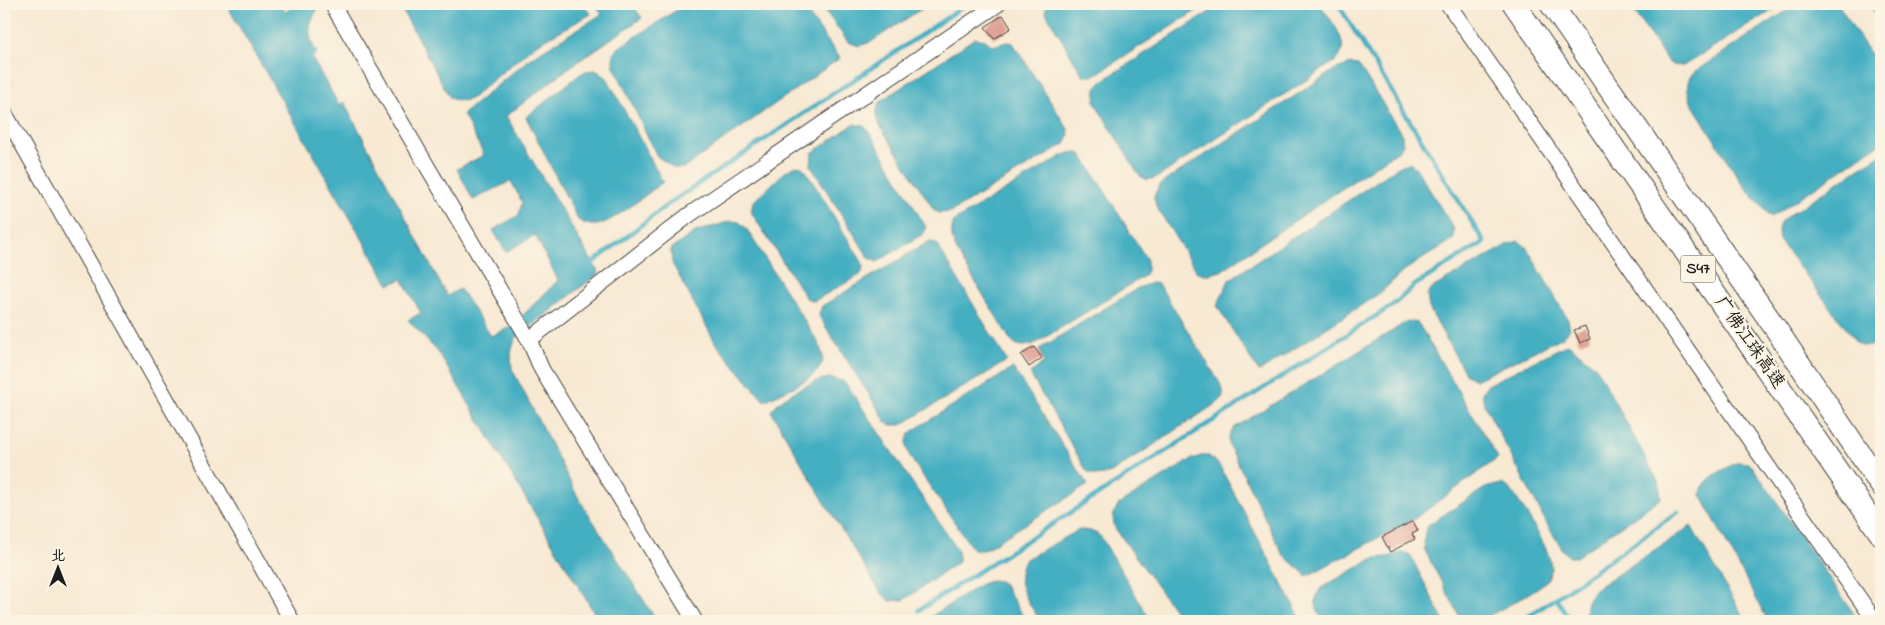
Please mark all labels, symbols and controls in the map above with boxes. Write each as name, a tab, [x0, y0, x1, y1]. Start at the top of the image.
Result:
road number: S47	[1680, 255, 1716, 282]
street label: 广佛江珠高速	[1707, 291, 1791, 395]
north arrow	[32, 542, 82, 592]
text: 北	[51, 546, 65, 567]

